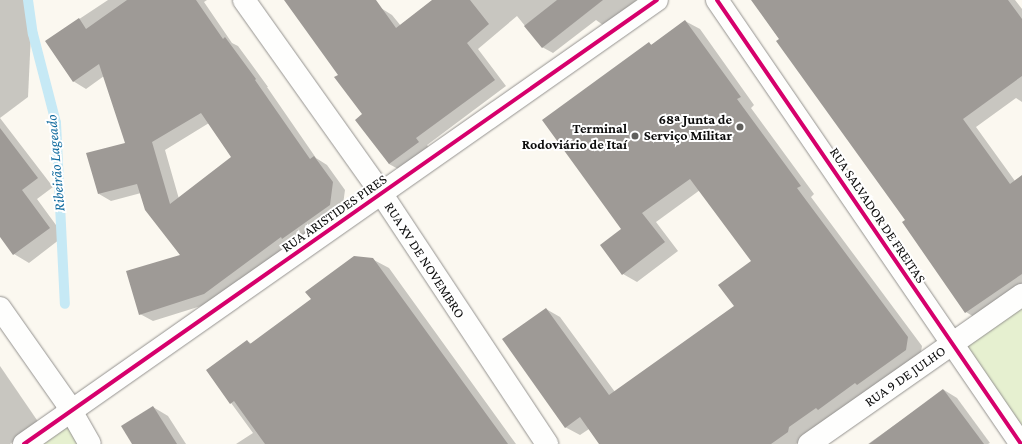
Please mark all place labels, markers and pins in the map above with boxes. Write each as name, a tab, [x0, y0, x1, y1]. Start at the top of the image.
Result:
place label: 68ª Junta de Serviço Militar	[644, 111, 732, 144]
place label: Terminal Rodoviário de Itaí	[522, 120, 627, 152]
marker: 68ª Junta de Serviço Militar	[735, 122, 745, 132]
marker: Terminal Rodoviário de Itaí	[630, 131, 640, 141]

